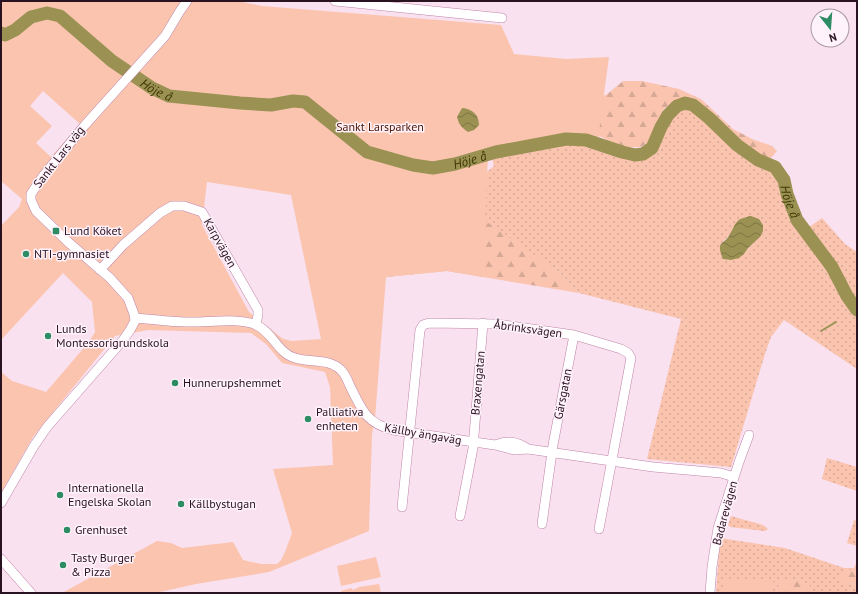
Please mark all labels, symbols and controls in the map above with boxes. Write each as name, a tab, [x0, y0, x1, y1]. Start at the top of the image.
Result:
north arrow	[810, 8, 850, 48]
text: N	[827, 30, 838, 45]
water label: Höje å	[137, 75, 176, 106]
park label: Sankt Larsparken	[336, 119, 424, 134]
street label: Sankt Lars väg	[30, 123, 87, 191]
water label: Höje å	[451, 147, 489, 173]
water label: Höje å	[776, 184, 804, 221]
street label: Karpvägen	[201, 215, 240, 270]
place label: Lund Köket	[64, 223, 122, 238]
marker: Lund Köket	[51, 226, 61, 236]
place label: NTI-gymnasiet	[34, 246, 109, 261]
marker: NTI-gymnasiet	[21, 249, 31, 259]
street label: Åbrinksvägen	[493, 316, 563, 341]
place label: Lunds Montessorigrundskola	[56, 321, 169, 350]
marker: Lunds Montessorigrundskola	[43, 331, 53, 341]
street label: Braxengatan	[467, 350, 488, 416]
street label: Gärsgatan	[550, 367, 575, 421]
place label: Hunnerupshemmet	[183, 375, 281, 390]
marker: Hunnerupshemmet	[170, 378, 180, 388]
place label: Palliativa enheten	[316, 404, 363, 433]
marker: Palliativa enheten	[303, 414, 313, 424]
street label: Källby ängaväg	[383, 419, 463, 448]
street label: Badarevägen	[709, 479, 740, 547]
place label: Internationella Engelska Skolan	[68, 480, 151, 509]
marker: Internationella Engelska Skolan	[55, 490, 65, 500]
place label: Källbystugan	[189, 496, 256, 511]
marker: Källbystugan	[176, 499, 186, 509]
place label: Grenhuset	[75, 522, 127, 537]
marker: Grenhuset	[62, 525, 72, 535]
place label: Tasty Burger & Pizza	[71, 550, 134, 579]
marker: Tasty Burger & Pizza	[58, 560, 68, 570]

